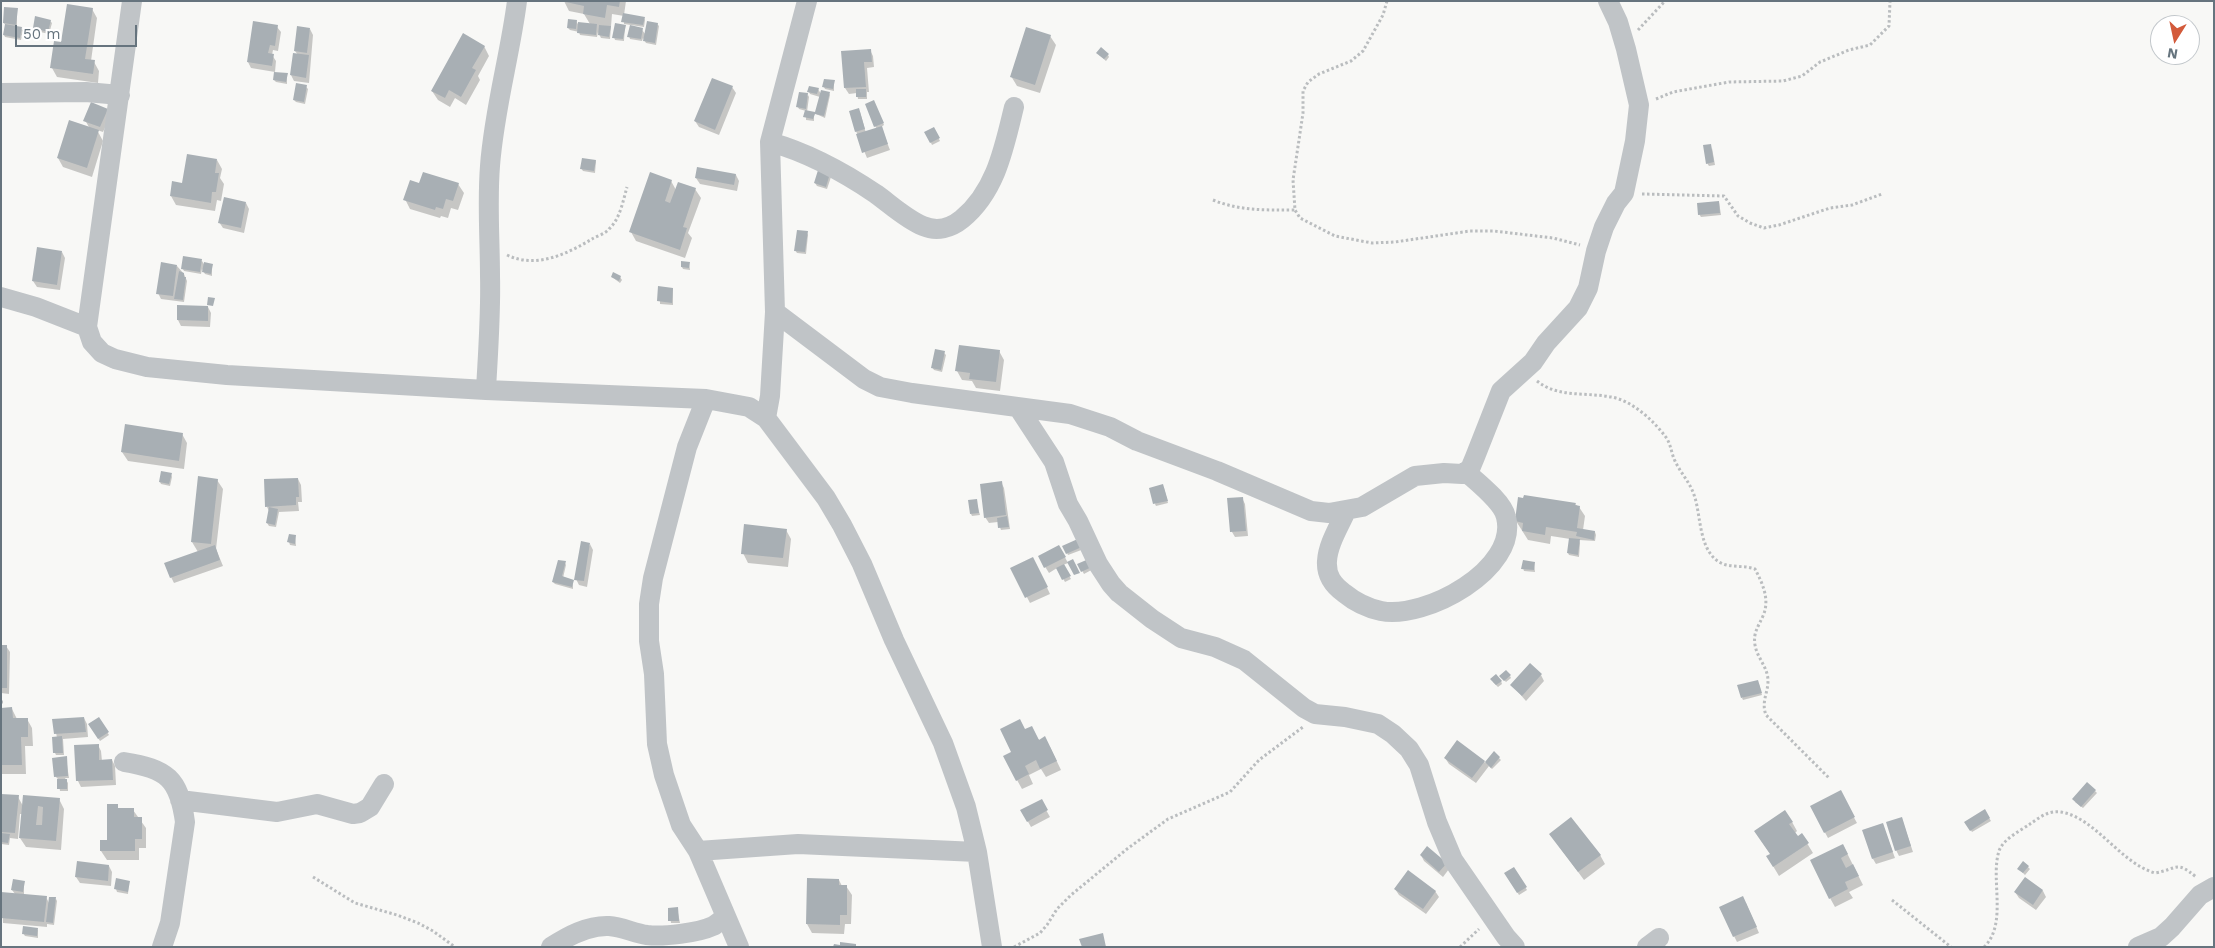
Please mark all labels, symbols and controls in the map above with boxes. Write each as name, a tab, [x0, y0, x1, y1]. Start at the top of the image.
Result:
scale bar	[18, 15, 140, 47]
north arrow	[2150, 15, 2200, 65]
text: 50 m	[23, 25, 60, 43]
text: N	[2166, 45, 2179, 63]

